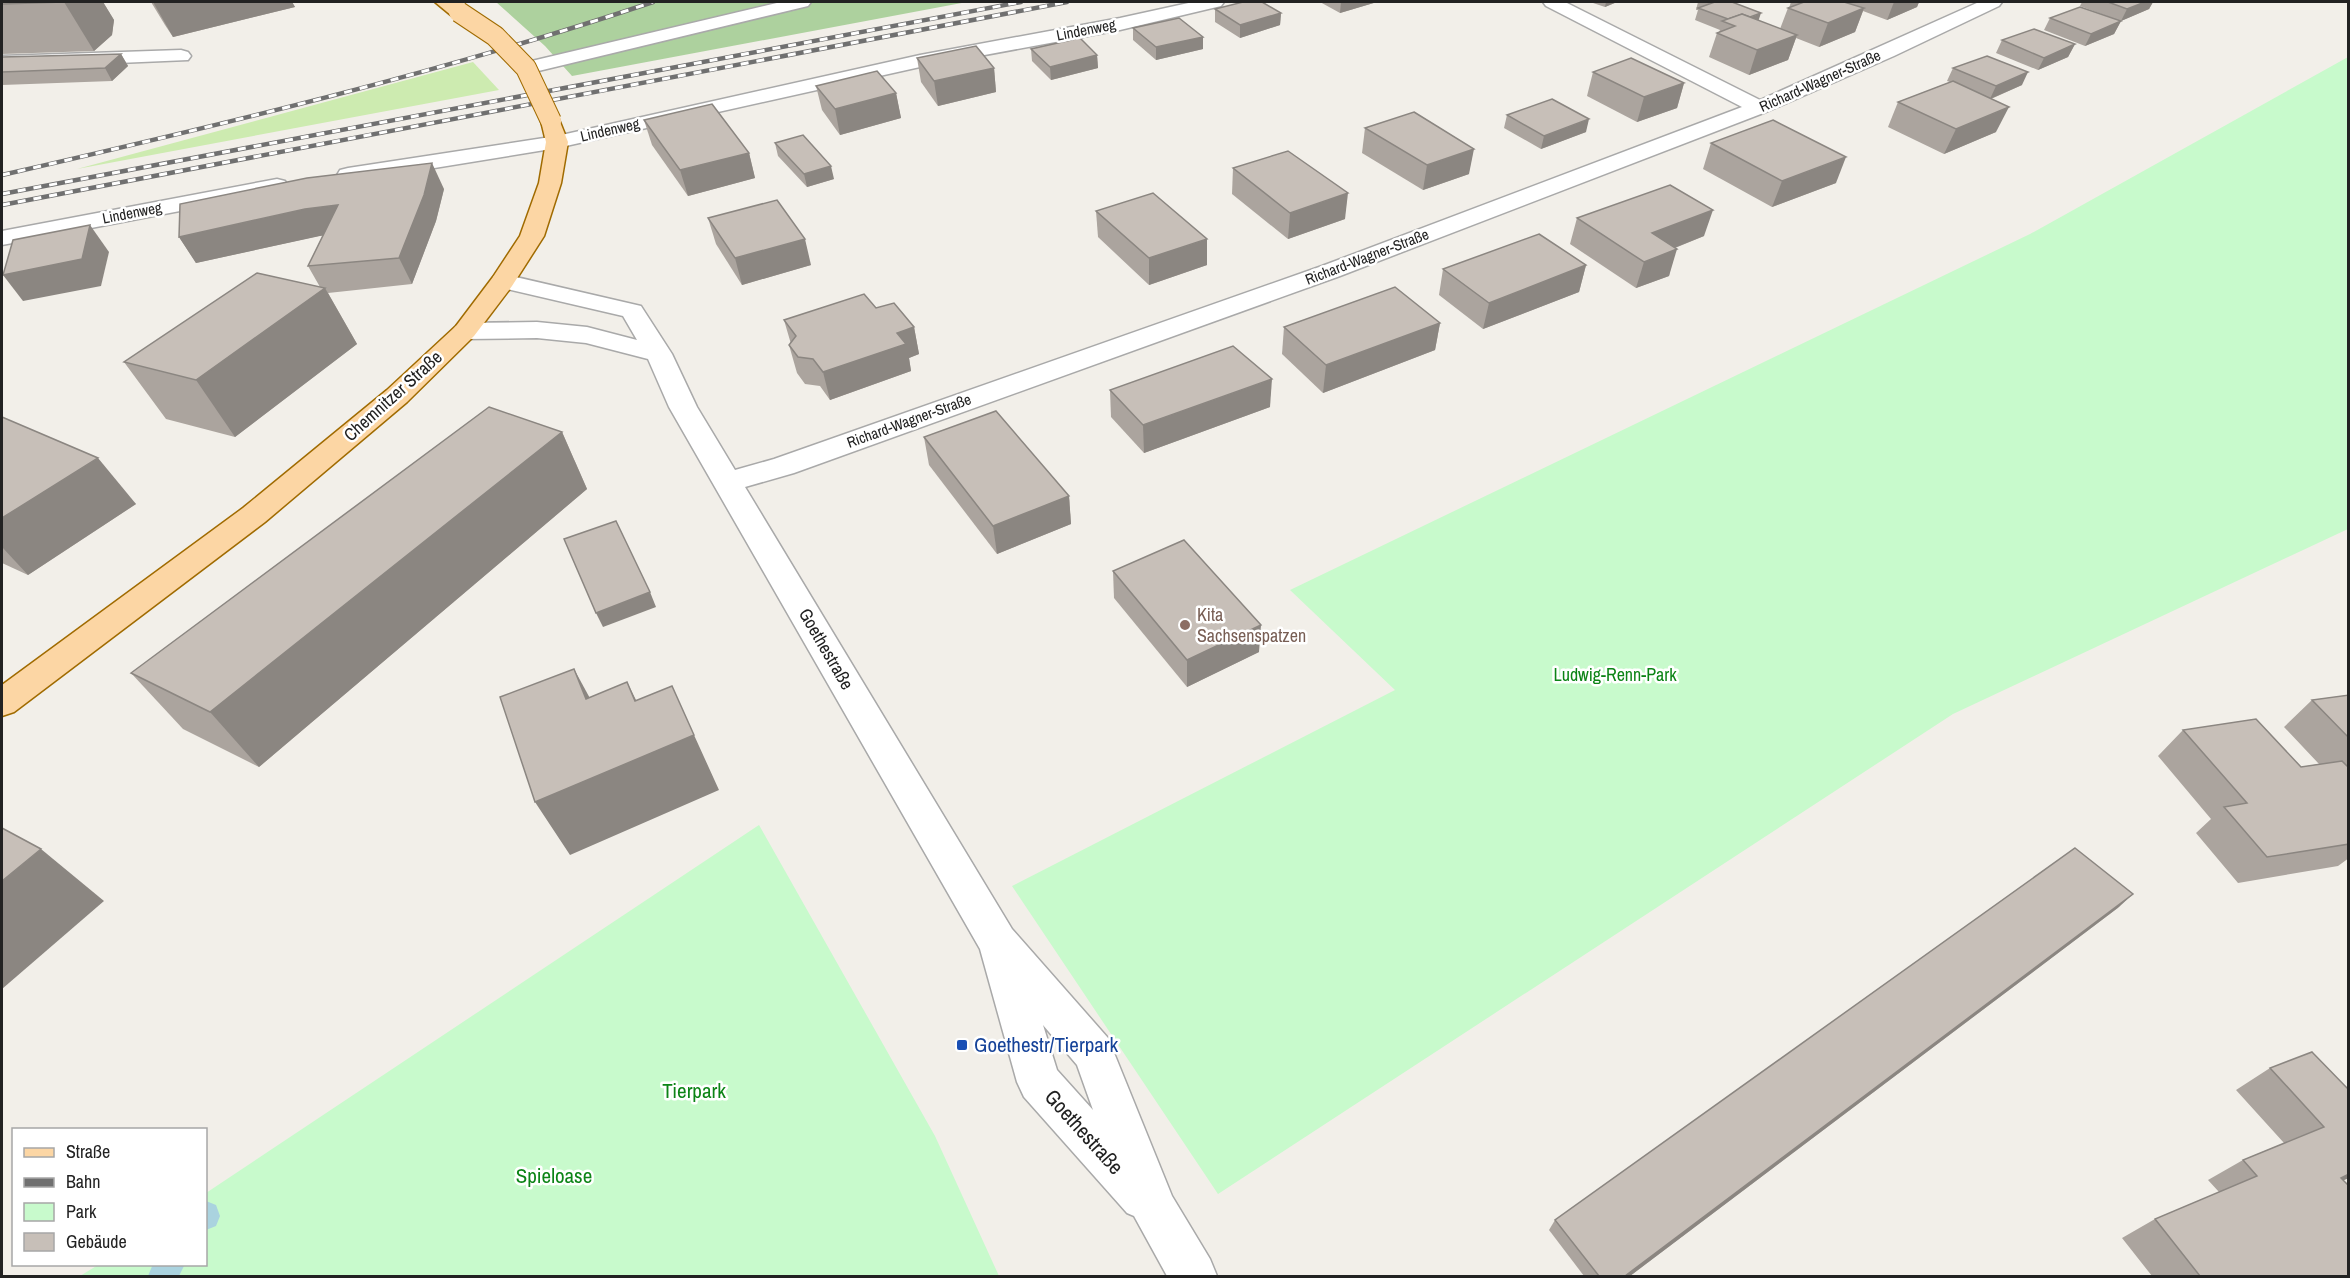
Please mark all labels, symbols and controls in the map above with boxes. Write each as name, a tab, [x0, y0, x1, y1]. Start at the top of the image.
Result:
street label: Lindenweg	[1054, 13, 1118, 46]
street label: Richard-Wagner-Straße	[1756, 44, 1884, 117]
street label: Lindenweg	[578, 112, 642, 147]
street label: Lindenweg	[100, 196, 164, 229]
street label: Richard-Wagner-Straße	[1302, 223, 1432, 290]
street label: Chemnitzer Straße	[338, 345, 447, 447]
street label: Richard-Wagner-Straße	[844, 388, 974, 453]
place label: Kita Sachsenspatzen	[1197, 602, 1306, 648]
street label: Goethestraße	[793, 603, 860, 694]
marker: Kita Sachsenspatzen	[1178, 618, 1192, 632]
park label: Ludwig-Renn-Park	[1553, 662, 1677, 687]
place label: Goethestr/Tierpark	[974, 1030, 1119, 1059]
marker: Goethestr/Tierpark	[955, 1038, 969, 1052]
park label: Tierpark	[662, 1076, 726, 1105]
street label: Goethestraße	[1038, 1083, 1130, 1180]
legend	[12, 1128, 207, 1266]
text: Straße	[66, 1139, 110, 1164]
park label: Spieloase	[516, 1161, 592, 1190]
text: Bahn	[66, 1169, 100, 1194]
text: Park	[66, 1199, 97, 1224]
text: Gebäude	[66, 1229, 127, 1254]

